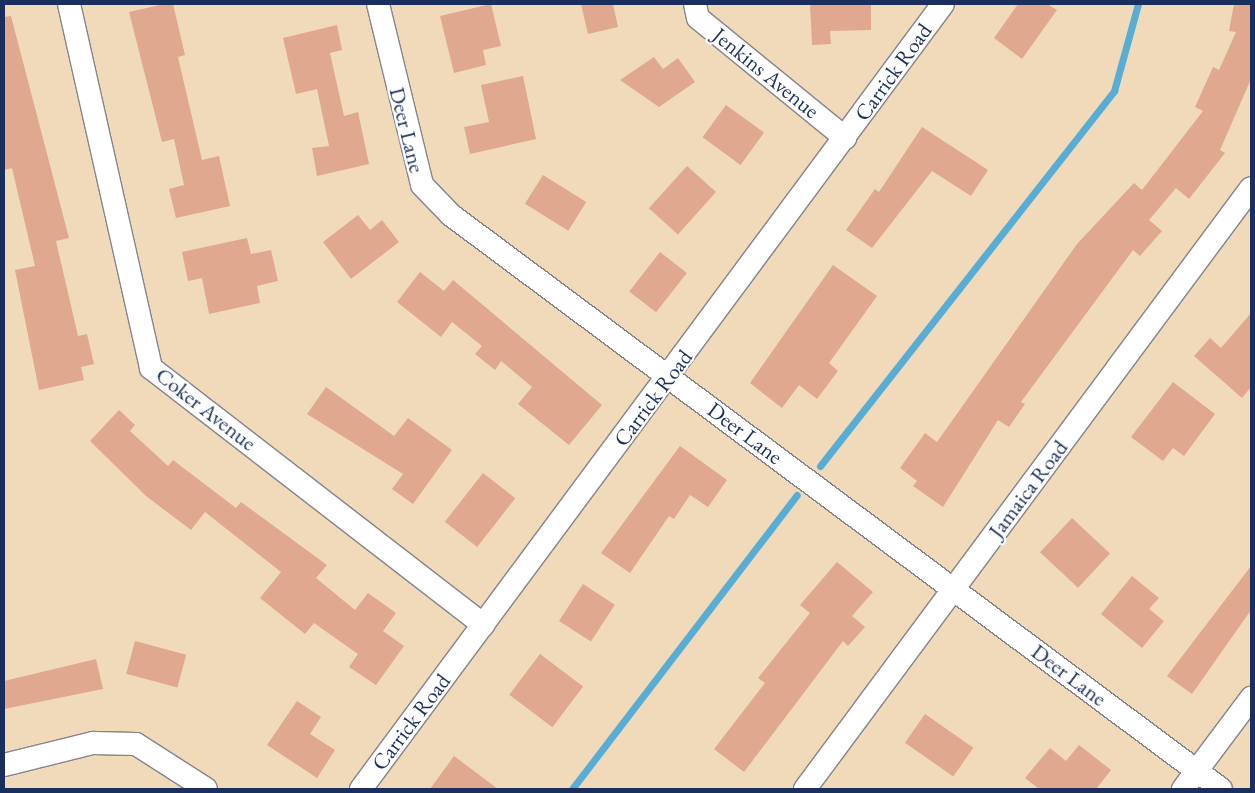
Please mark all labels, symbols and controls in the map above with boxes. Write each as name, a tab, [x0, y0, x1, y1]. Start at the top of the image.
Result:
street label: Carrick Road	[849, 18, 937, 126]
street label: Jenkins Avenue	[707, 22, 825, 124]
street label: Deer Lane	[384, 85, 430, 175]
street label: Carrick Road	[608, 344, 698, 452]
street label: Coker Avenue	[151, 362, 261, 456]
street label: Deer Lane	[702, 396, 788, 470]
street label: Jamaica Road	[983, 435, 1073, 543]
street label: Deer Lane	[1026, 638, 1112, 712]
street label: Carrick Road	[366, 668, 456, 776]

